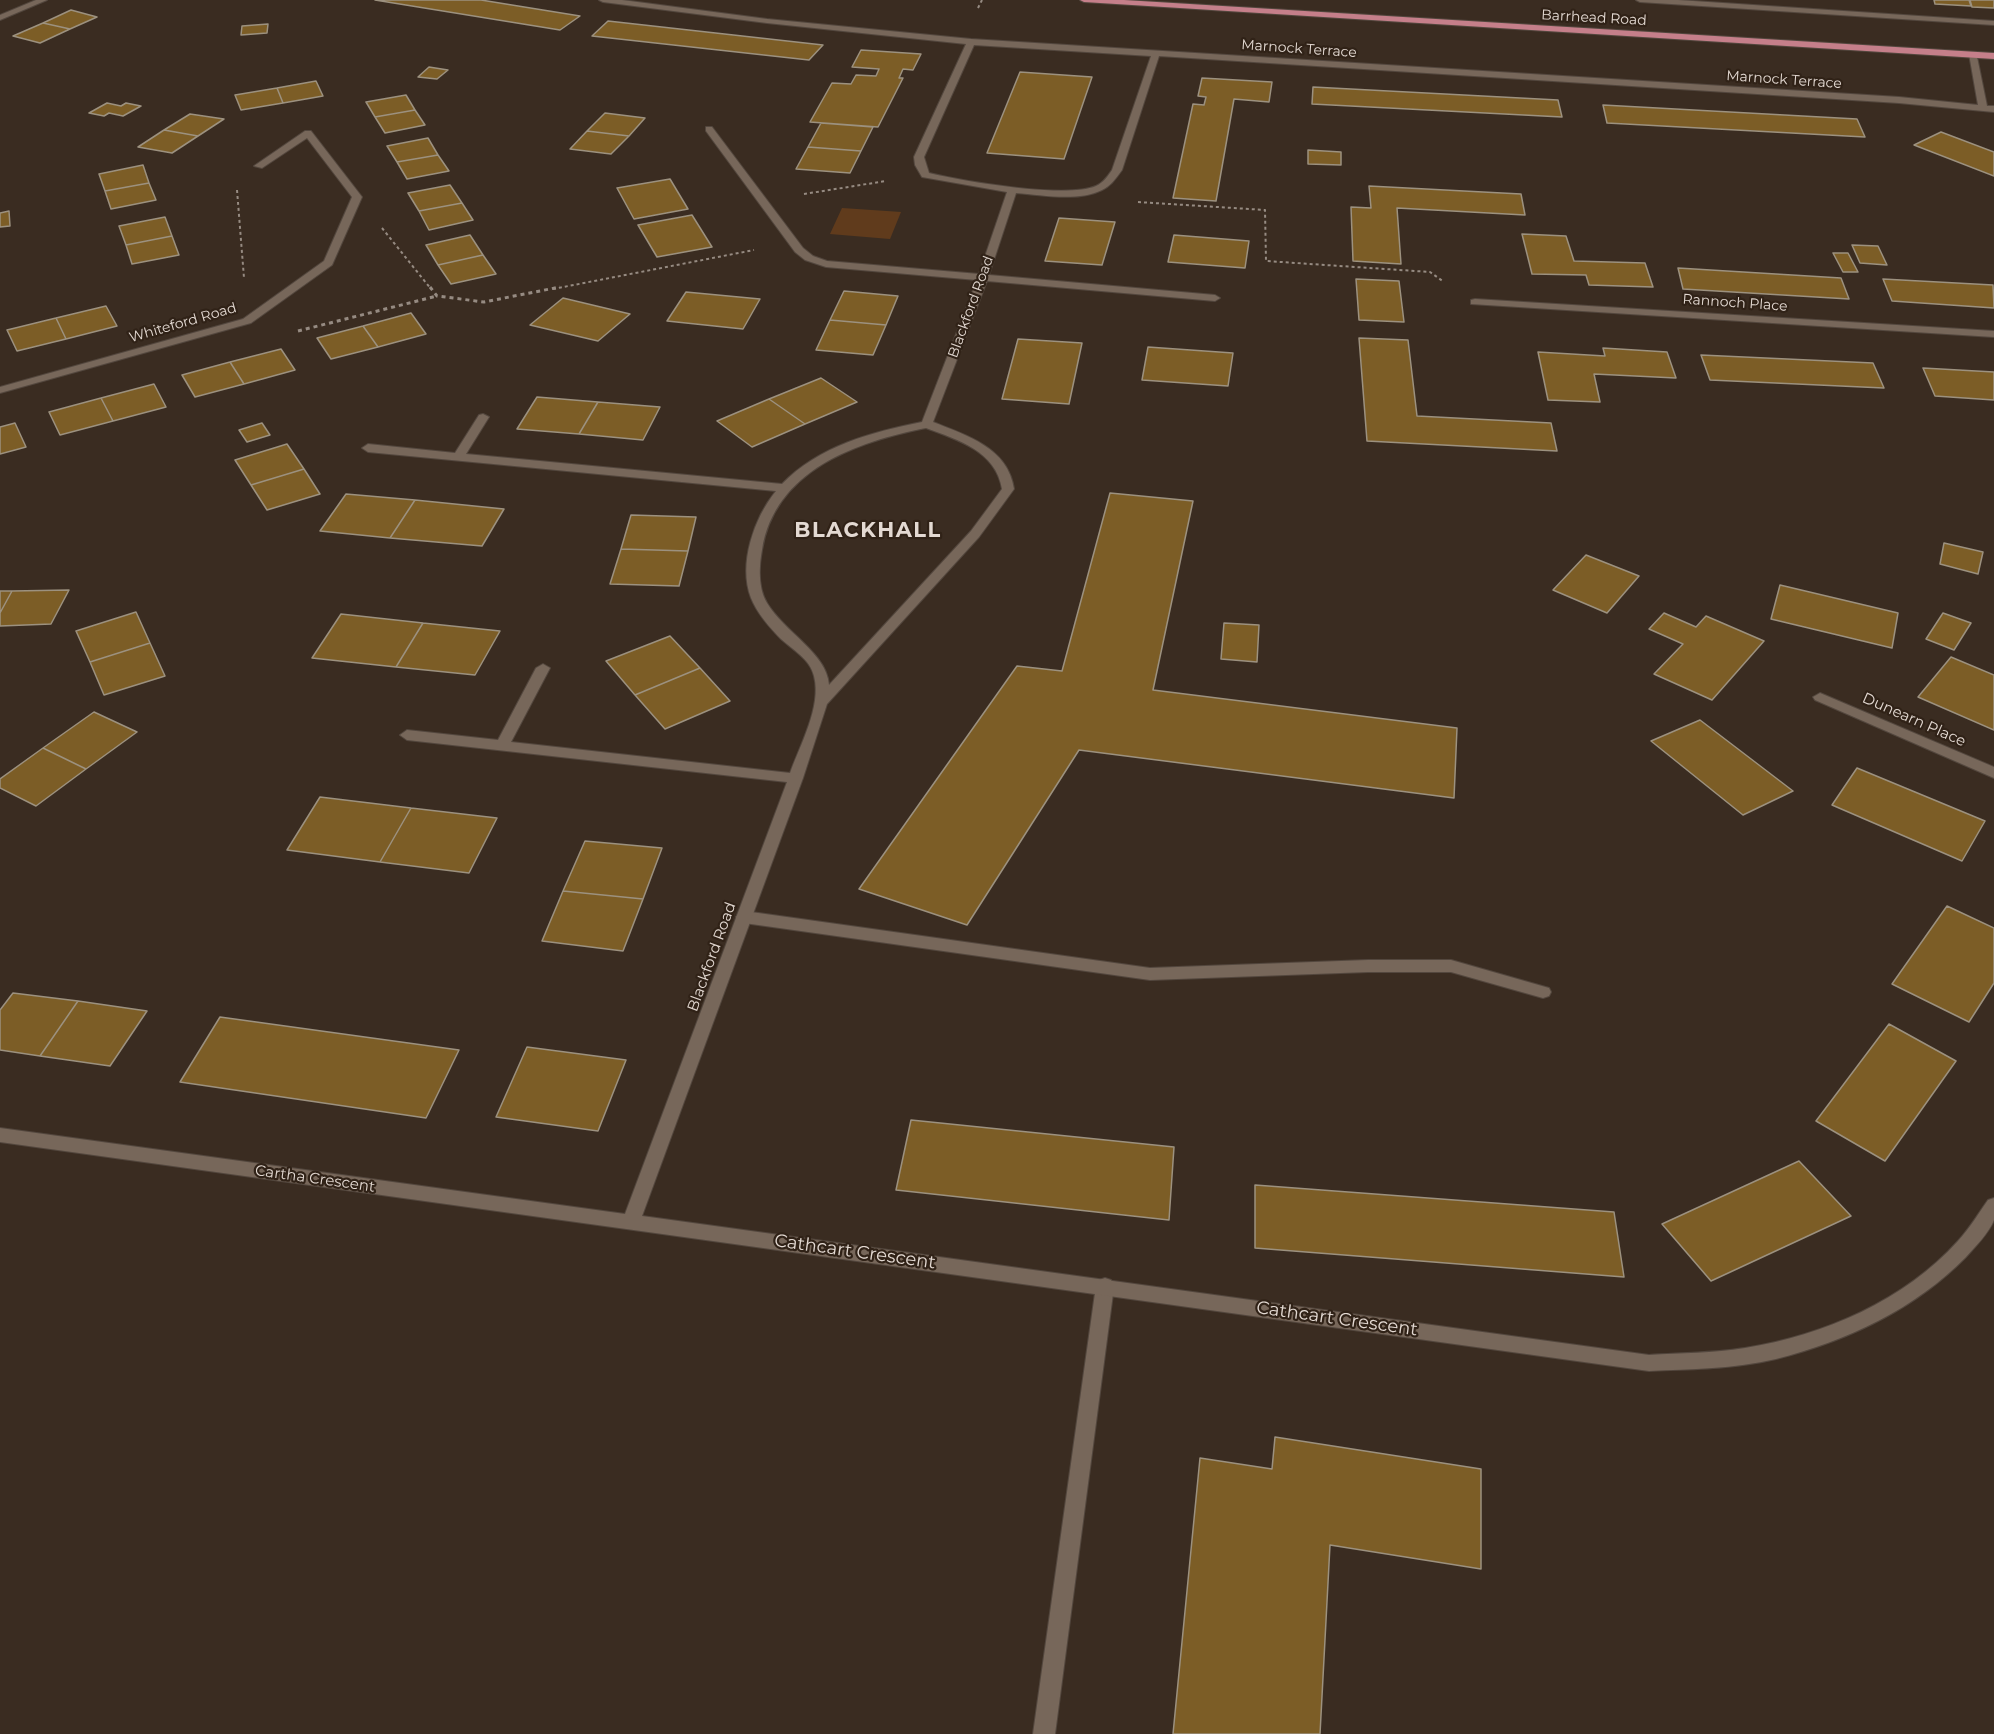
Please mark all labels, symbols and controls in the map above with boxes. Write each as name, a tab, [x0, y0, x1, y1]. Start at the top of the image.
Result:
street label: Barrhead Road	[1541, 7, 1647, 29]
street label: Marnock Terrace	[1241, 37, 1357, 61]
street label: Marnock Terrace	[1726, 68, 1842, 92]
street label: Blackford Road	[945, 254, 997, 360]
street label: Rannoch Place	[1682, 291, 1788, 315]
street label: Whiteford Road	[127, 300, 239, 346]
district label: BLACKHALL	[794, 518, 942, 544]
street label: Dunearn Place	[1860, 689, 1968, 751]
street label: Blackford Road	[684, 900, 740, 1014]
street label: Cartha Crescent	[254, 1162, 376, 1196]
street label: Cathcart Crescent	[773, 1230, 937, 1274]
street label: Cathcart Crescent	[1255, 1297, 1419, 1341]

